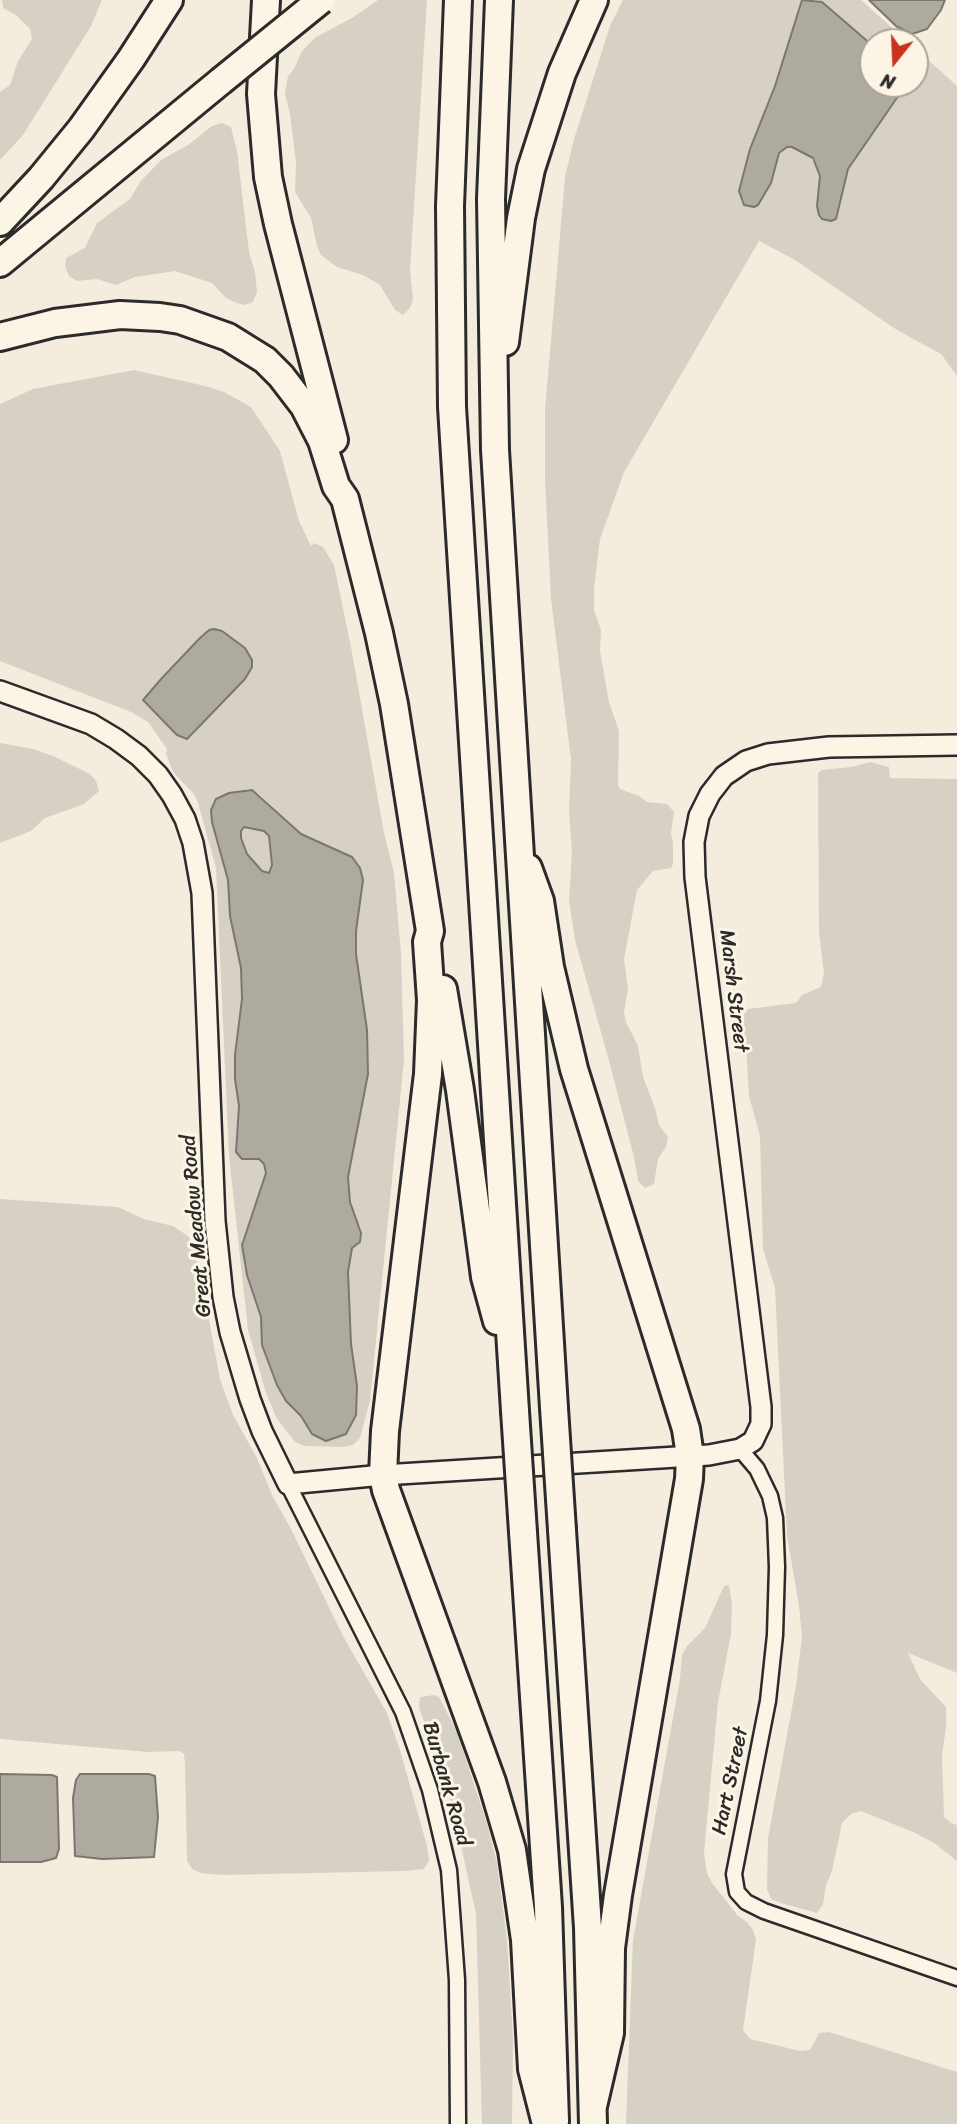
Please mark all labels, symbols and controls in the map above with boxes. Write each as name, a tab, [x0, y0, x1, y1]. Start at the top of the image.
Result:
north arrow	[859, 28, 929, 98]
text: N	[877, 64, 899, 99]
street label: Marsh Street	[713, 928, 753, 1054]
street label: Great Meadow Road	[176, 1134, 218, 1318]
street label: Burbank Road	[416, 1719, 476, 1849]
street label: Hart Street	[707, 1725, 755, 1837]

